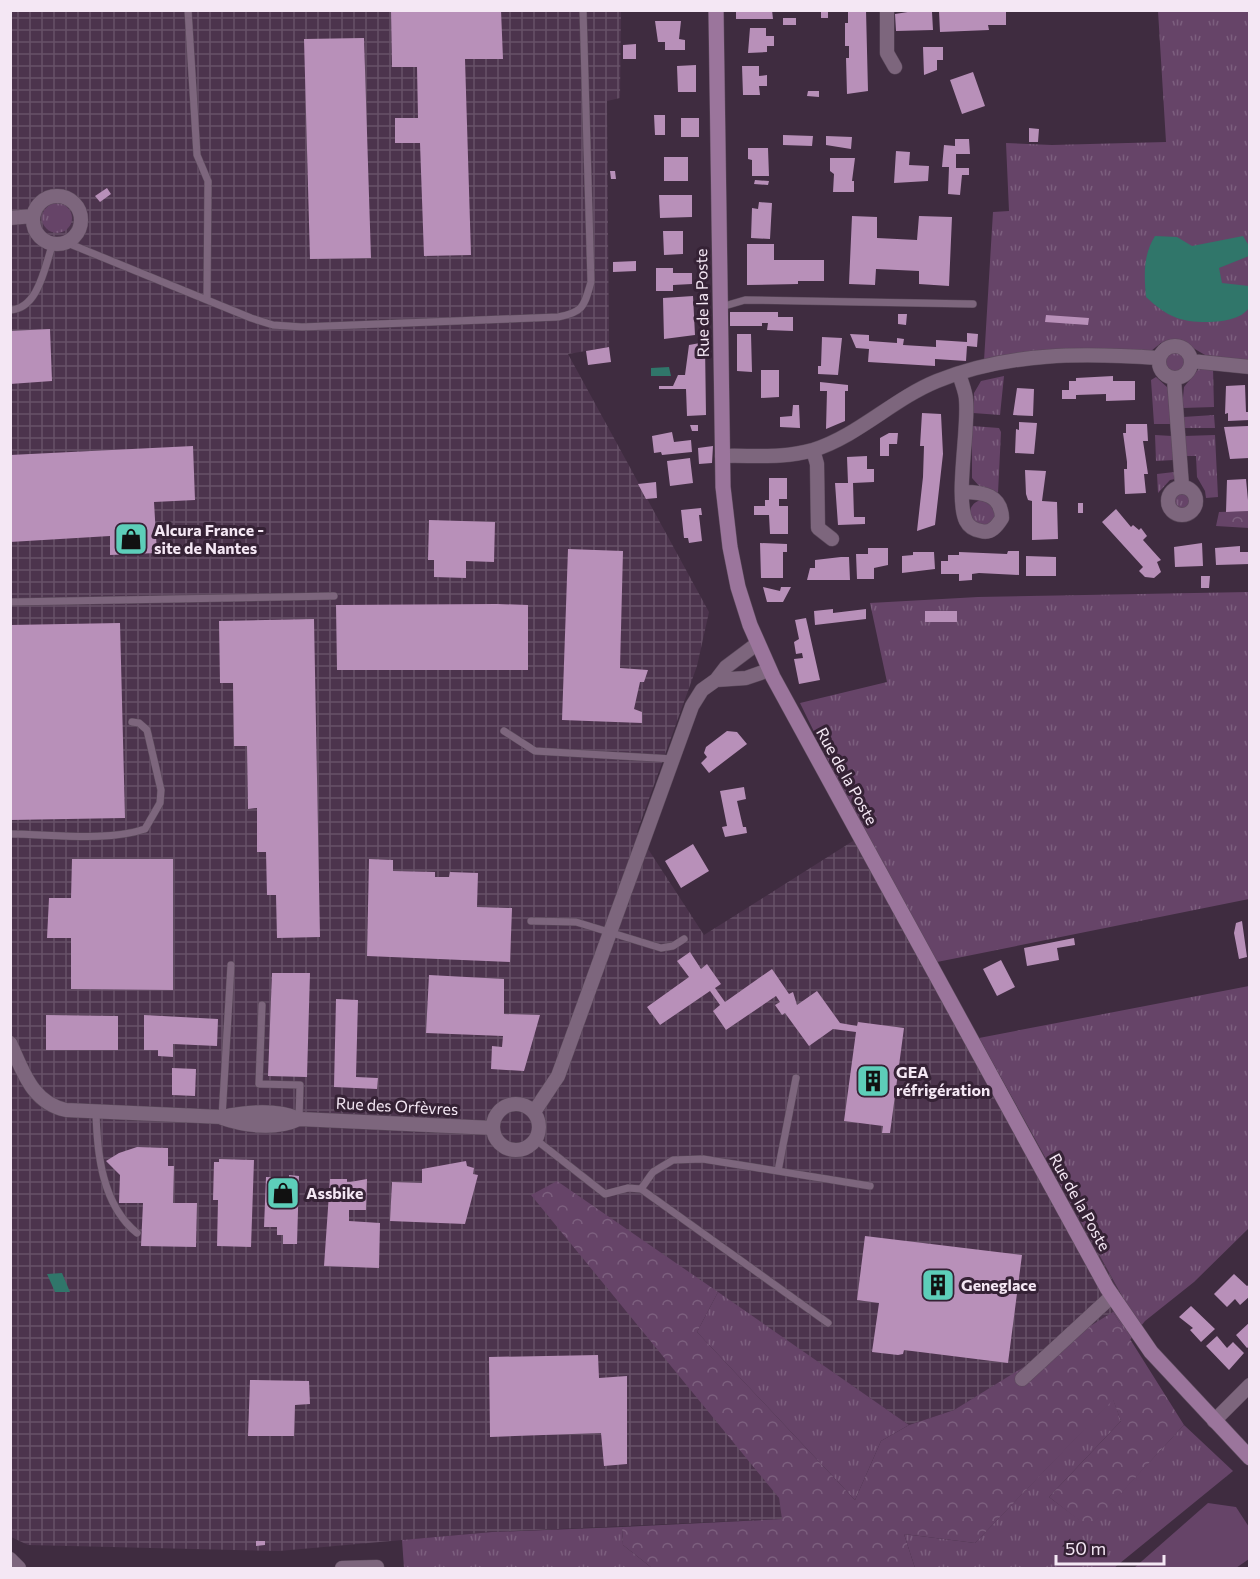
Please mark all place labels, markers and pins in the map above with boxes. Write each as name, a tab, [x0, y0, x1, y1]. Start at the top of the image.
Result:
place label: Alcura France - site de Nantes	[154, 520, 264, 557]
shop icon: Alcura France - site de Nantes	[113, 521, 149, 557]
place label: GEA réfrigération	[896, 1062, 990, 1099]
building icon: GEA réfrigération	[855, 1063, 891, 1099]
shop icon: Assbike	[265, 1175, 301, 1211]
place label: Assbike	[306, 1183, 363, 1202]
building icon: Geneglace	[920, 1267, 956, 1303]
place label: Geneglace	[961, 1275, 1037, 1294]

